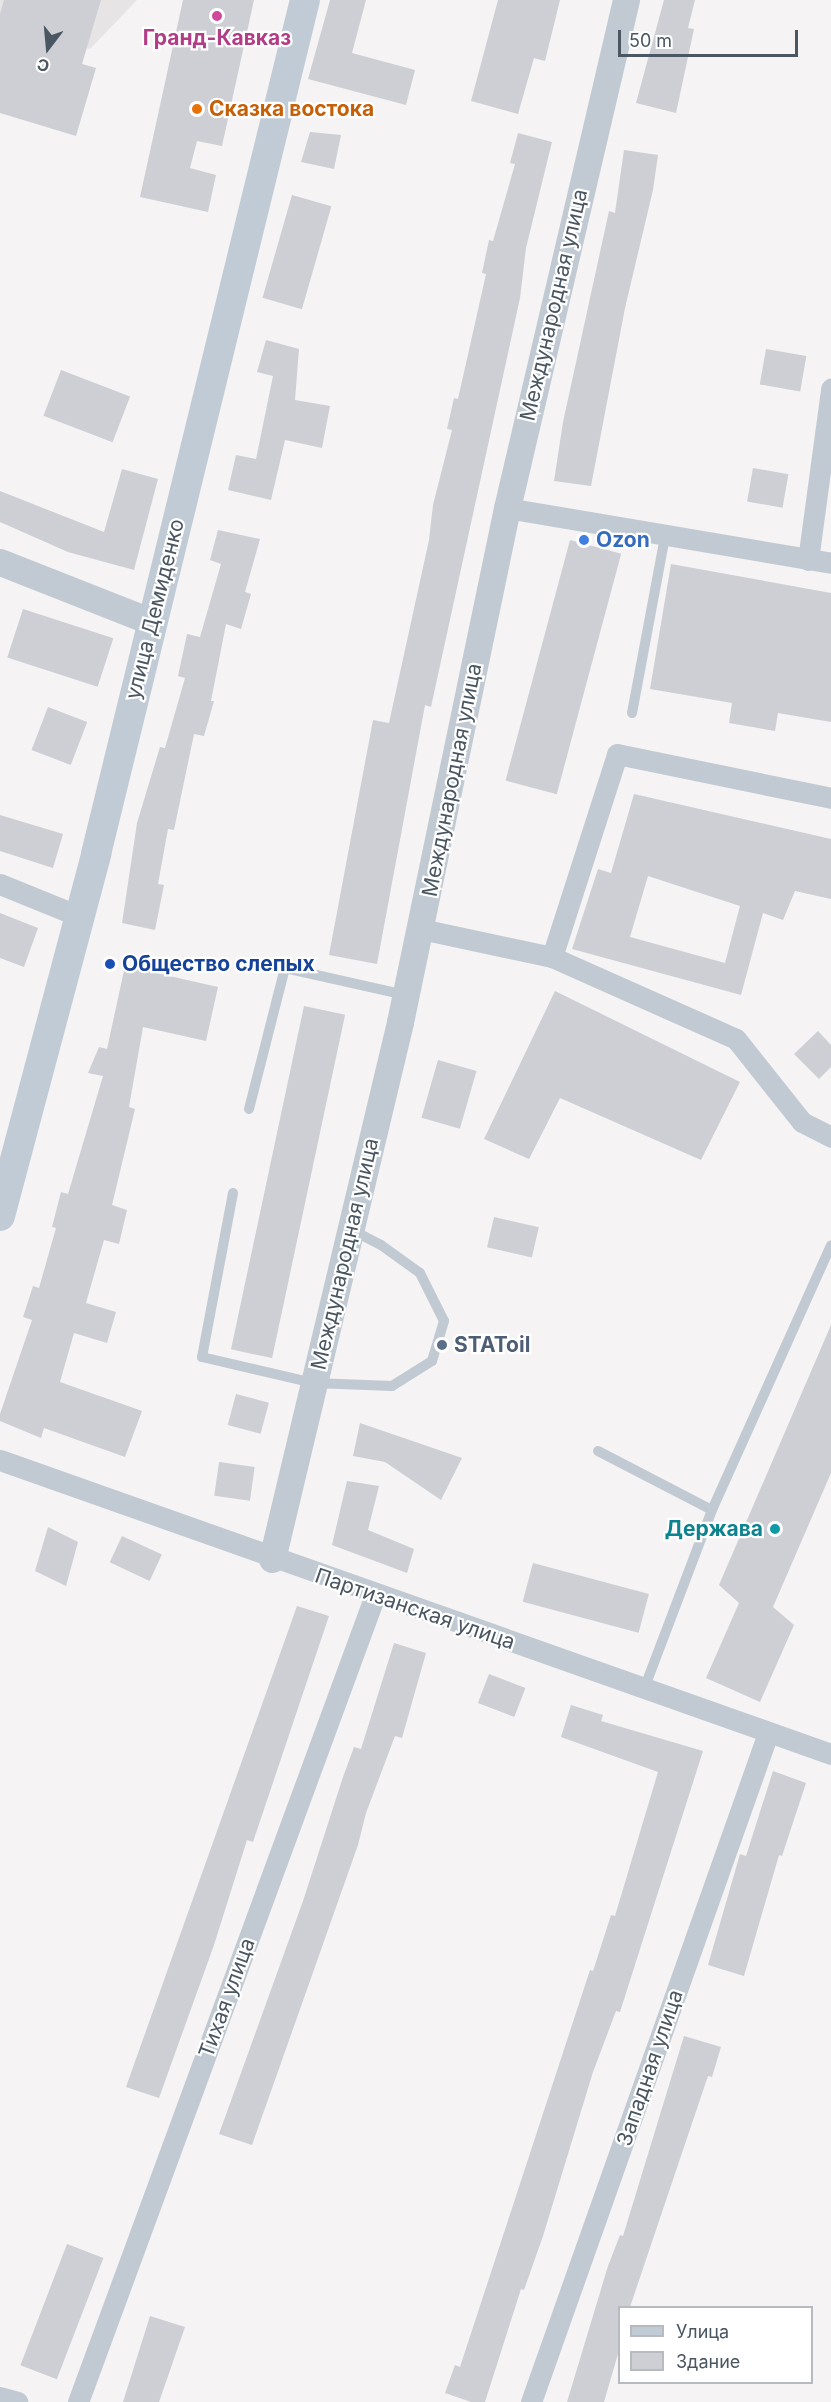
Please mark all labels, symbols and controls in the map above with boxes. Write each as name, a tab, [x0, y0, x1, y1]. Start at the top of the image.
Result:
marker: Гранд-Кавказ	[210, 9, 224, 23]
north arrow	[18, 18, 78, 78]
scale bar	[621, 18, 801, 56]
place label: Гранд-Кавказ	[143, 25, 291, 51]
text: 50 m	[629, 30, 672, 51]
text: С	[35, 54, 51, 77]
place label: Сказка востока	[209, 96, 374, 122]
marker: Сказка востока	[190, 102, 204, 116]
street label: Международная улица	[515, 187, 593, 423]
street label: улица Демиденко	[120, 516, 190, 702]
place label: Ozon	[596, 527, 650, 553]
marker: Ozon	[577, 533, 591, 547]
street label: Международная улица	[417, 661, 487, 899]
place label: Общество слепых	[122, 951, 315, 977]
marker: Общество слепых	[103, 957, 117, 971]
street label: Международная улица	[306, 1136, 384, 1372]
place label: STAToil	[454, 1332, 530, 1358]
marker: STAToil	[435, 1338, 449, 1352]
place label: Держава	[665, 1516, 763, 1542]
marker: Держава	[768, 1522, 782, 1536]
street label: Партизанская улица	[312, 1563, 518, 1655]
street label: Тихая улица	[194, 1935, 260, 2061]
street label: Западная улица	[611, 1987, 689, 2149]
legend	[618, 2306, 813, 2384]
text: Улица	[676, 2321, 729, 2342]
text: Здание	[676, 2351, 740, 2372]

